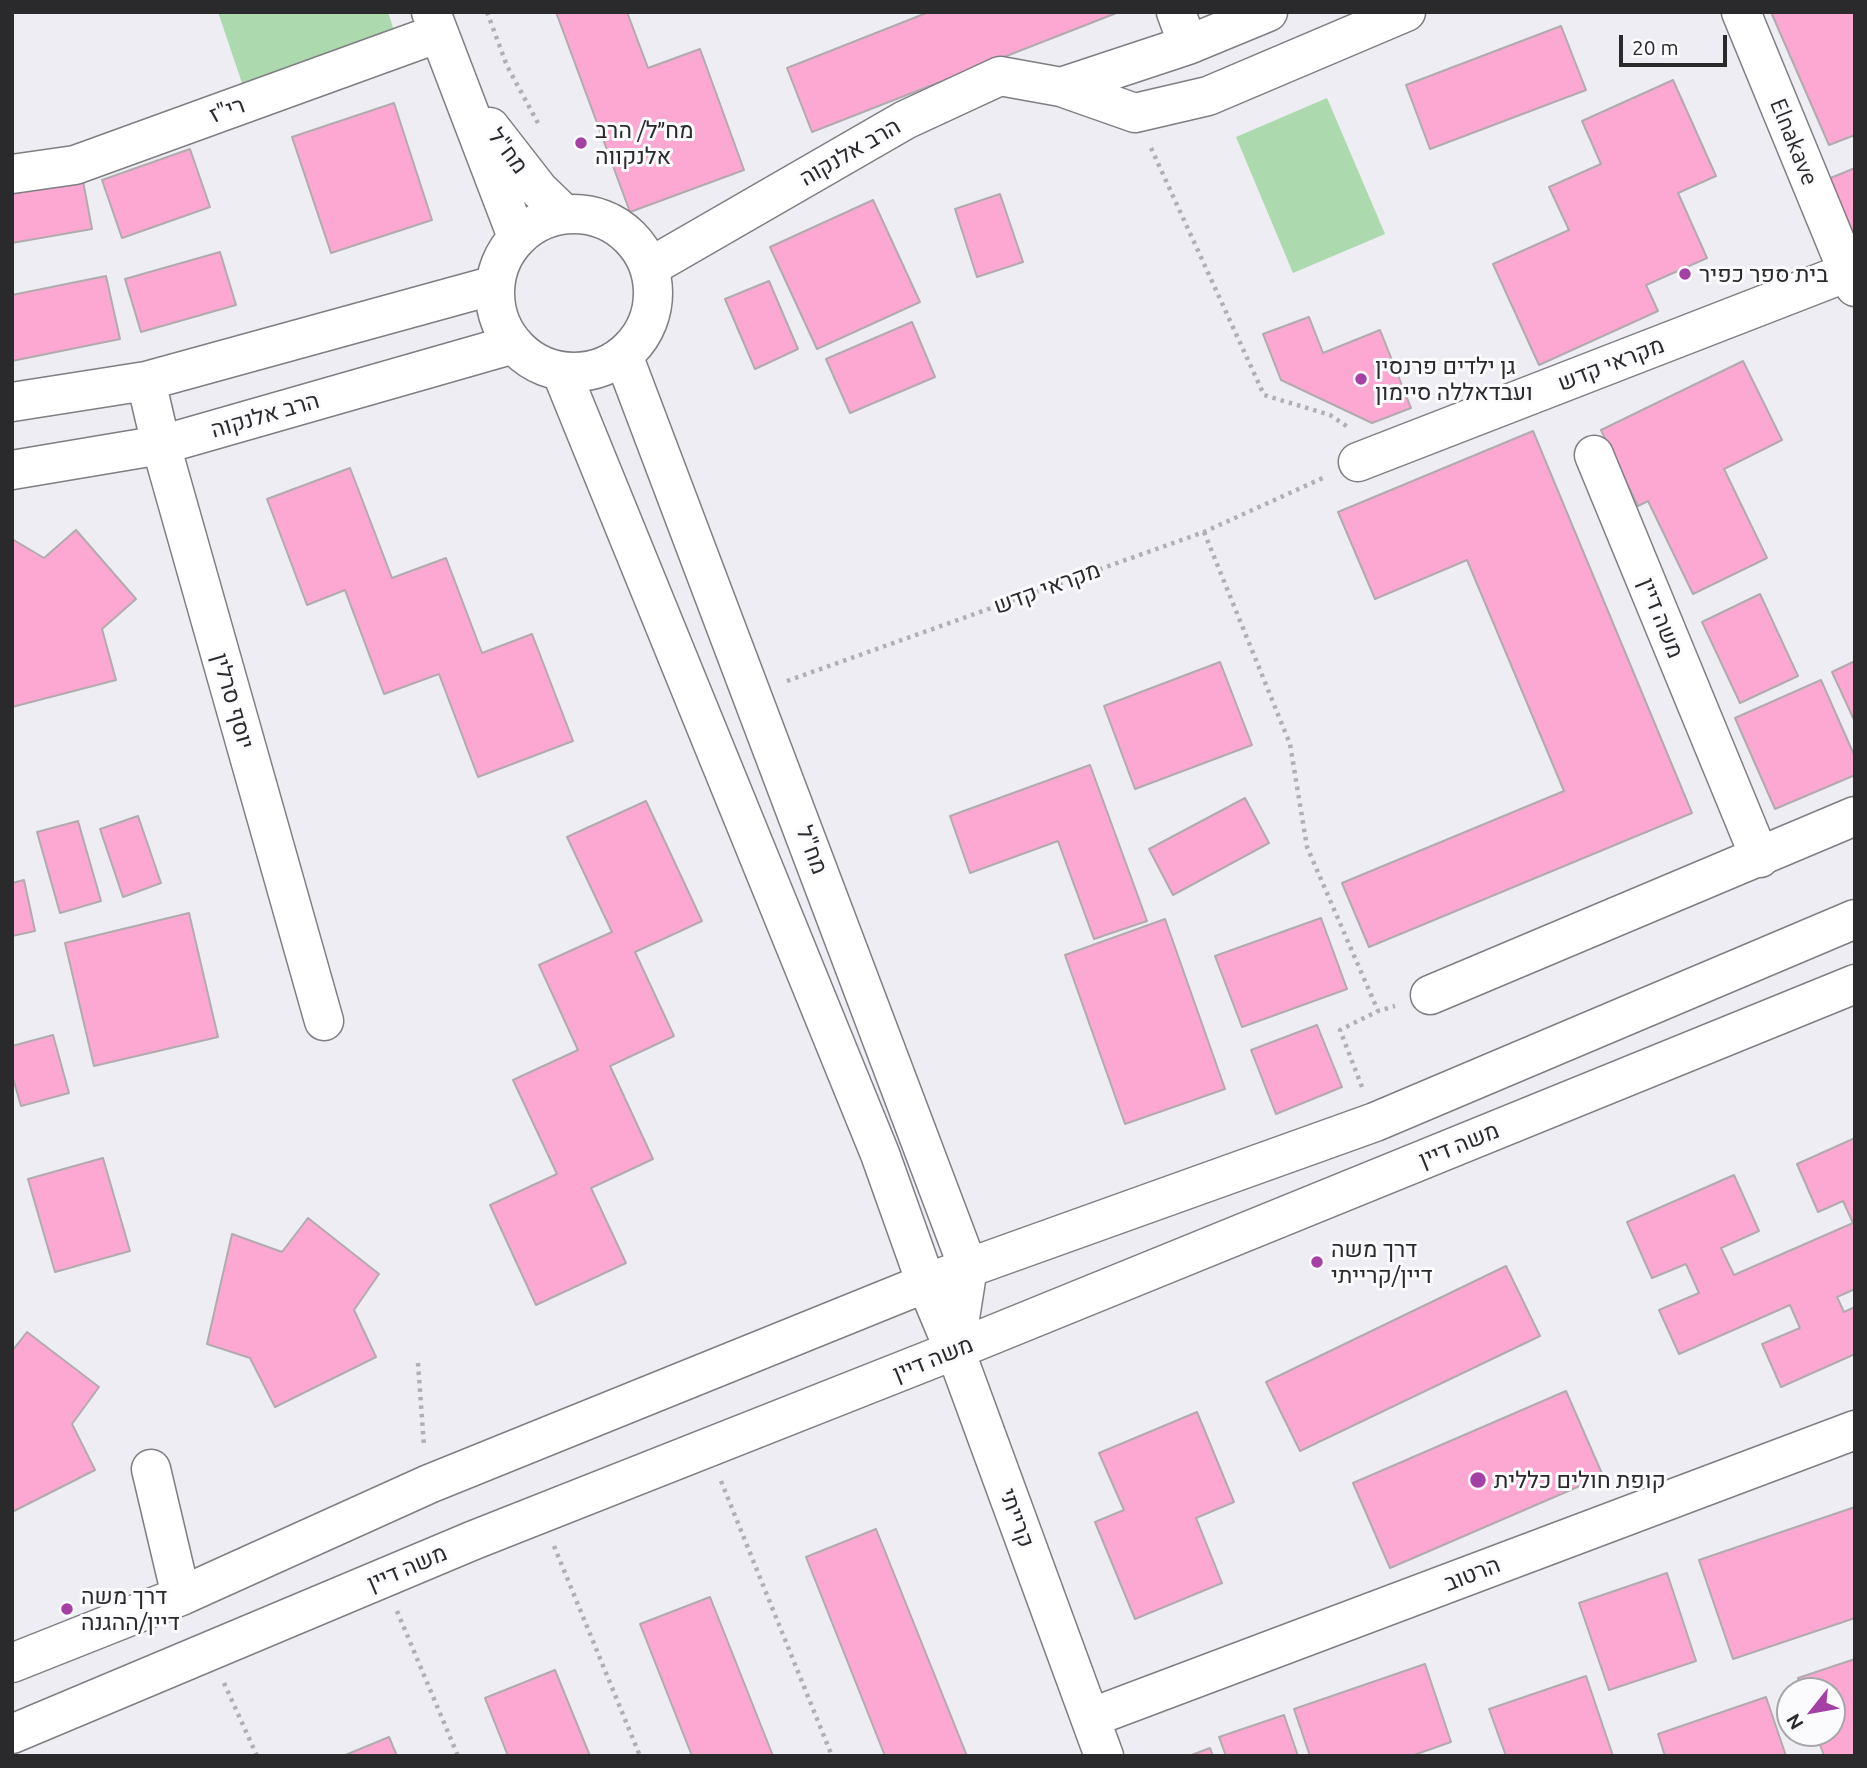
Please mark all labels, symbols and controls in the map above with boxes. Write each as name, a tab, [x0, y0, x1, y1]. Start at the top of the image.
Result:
scale bar	[1622, 21, 1730, 65]
text: 20 m	[1632, 35, 1679, 59]
street label: רי"ז	[206, 91, 248, 129]
street label: Elnakave	[1764, 95, 1824, 189]
street label: הרב אלנקוה	[795, 112, 905, 192]
place label: מח״ל/ הרב אלנקווה	[595, 116, 694, 170]
street label: מח"ל	[482, 123, 534, 179]
marker: מח״ל/ הרב אלנקווה	[573, 135, 589, 151]
place label: בית ספר כפיר	[1699, 260, 1828, 288]
marker: בית ספר כפיר	[1677, 266, 1693, 282]
street label: מקראי קדש	[1554, 331, 1668, 397]
place label: גן ילדים פרנסין ועבדאללה סיימון	[1375, 352, 1533, 406]
marker: גן ילדים פרנסין ועבדאללה סיימון	[1353, 371, 1369, 387]
street label: הרב אלנקוה	[208, 386, 322, 444]
street label: מקראי קדש	[990, 556, 1104, 620]
street label: משה דיין	[1632, 574, 1690, 662]
street label: יוסף סרלין	[206, 650, 260, 752]
street label: מח"ל	[790, 822, 834, 878]
street label: משה דיין	[1415, 1116, 1503, 1174]
place label: דרך משה דיין/קרייתי	[1331, 1235, 1433, 1289]
marker: דרך משה דיין/קרייתי	[1309, 1254, 1325, 1270]
street label: משה דיין	[889, 1330, 977, 1388]
place label: קופת חולים כללית	[1494, 1466, 1666, 1494]
marker: קופת חולים כללית	[1468, 1470, 1488, 1490]
street label: קרייתי	[994, 1485, 1040, 1551]
street label: משה דיין	[363, 1539, 451, 1597]
street label: הרטוב	[1440, 1551, 1504, 1597]
place label: דרך משה דיין/ההגנה	[81, 1582, 180, 1636]
marker: דרך משה דיין/ההגנה	[59, 1601, 75, 1617]
north arrow	[1776, 1677, 1846, 1747]
text: N	[1782, 1710, 1808, 1734]

